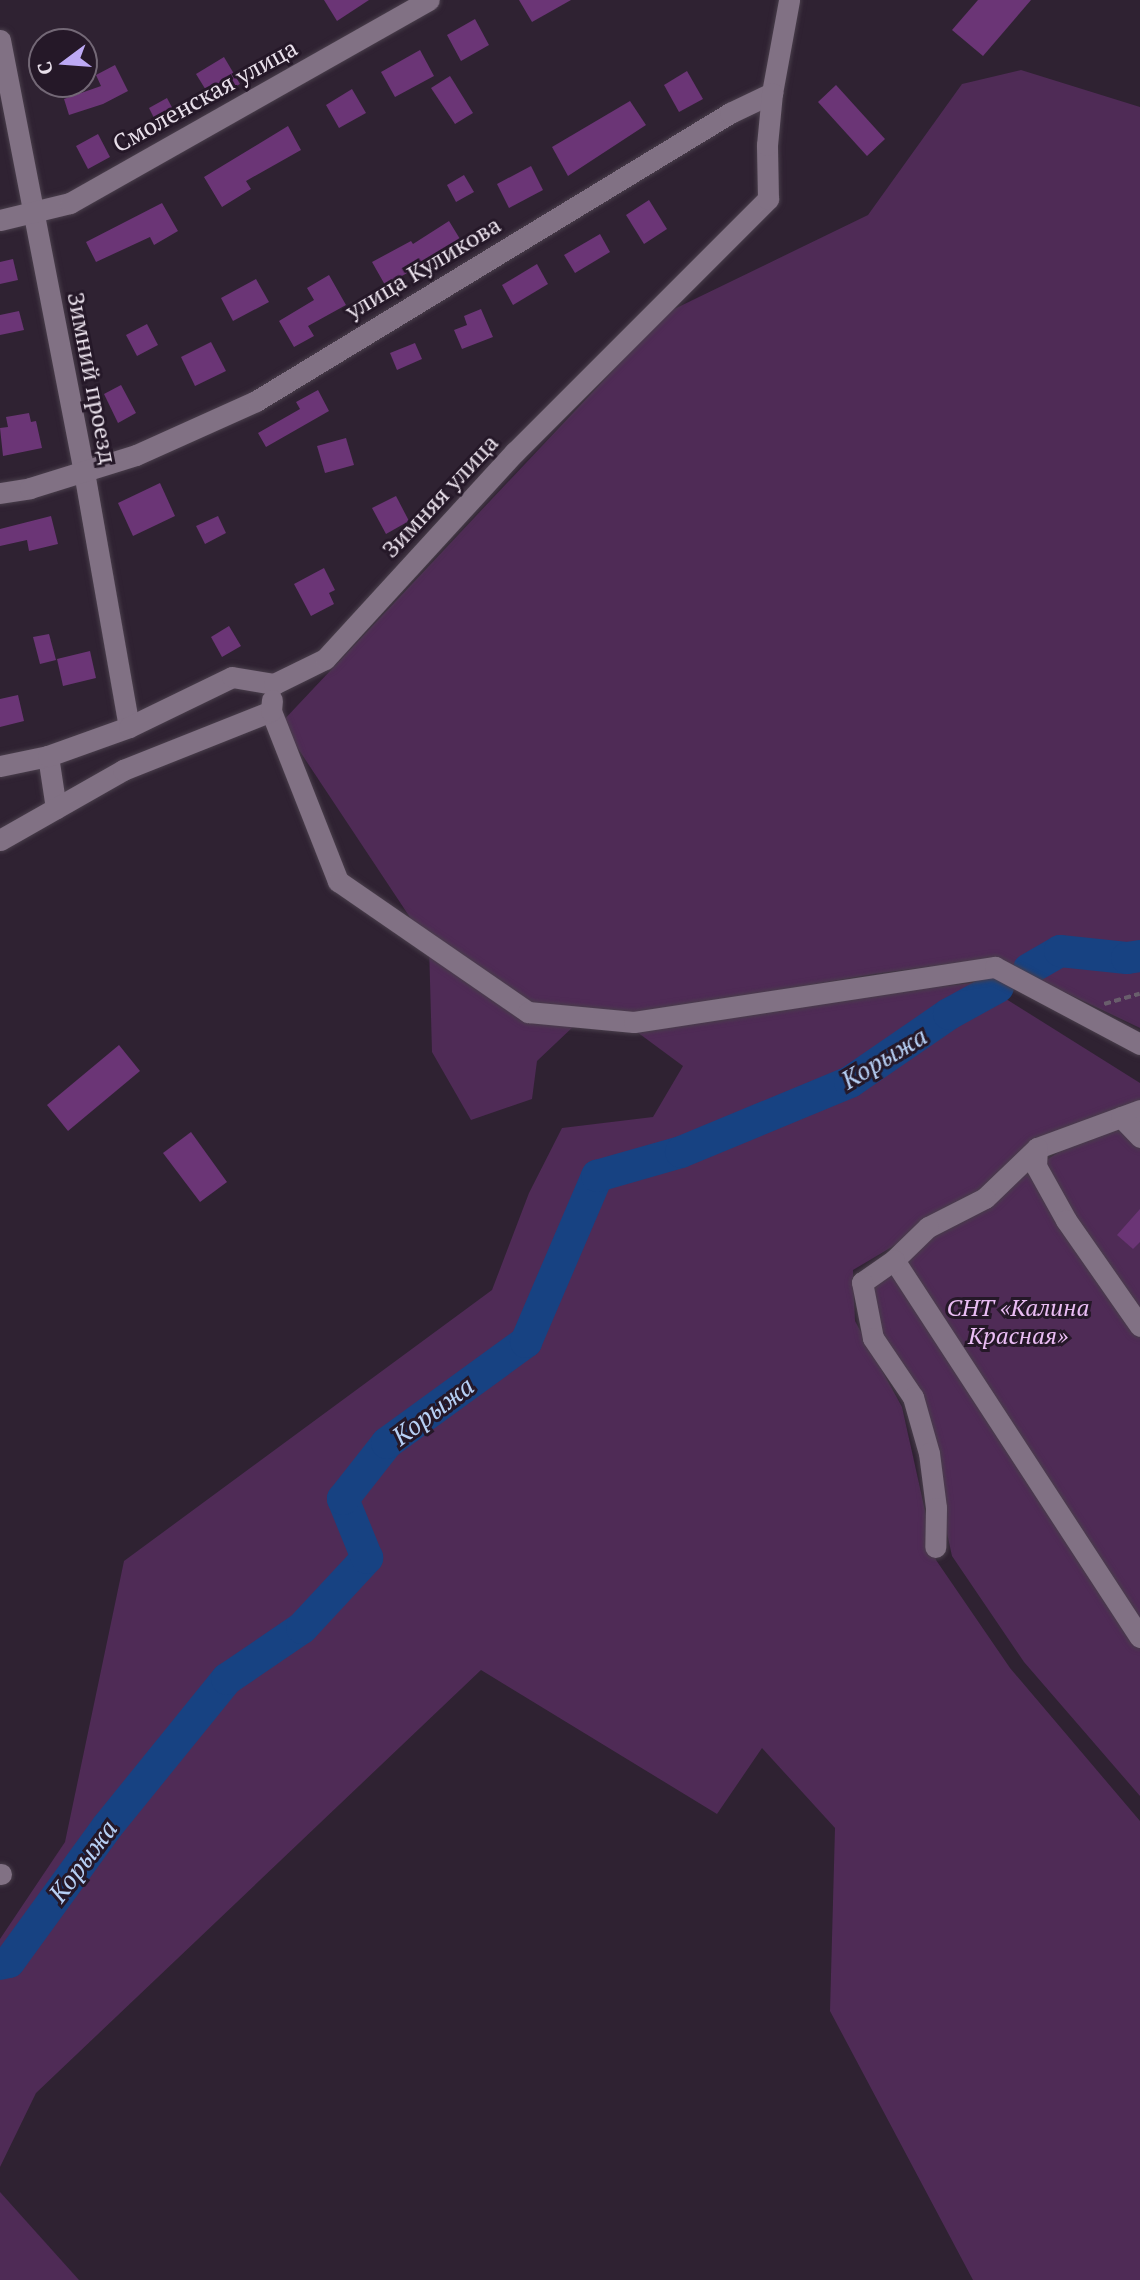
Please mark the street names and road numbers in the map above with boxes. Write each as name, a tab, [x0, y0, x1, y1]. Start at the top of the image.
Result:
street label: Смоленская улица	[108, 33, 302, 159]
street label: улица Куликова	[340, 210, 506, 326]
street label: Зимний проезд	[61, 290, 123, 466]
street label: Зимняя улица	[376, 429, 504, 563]

